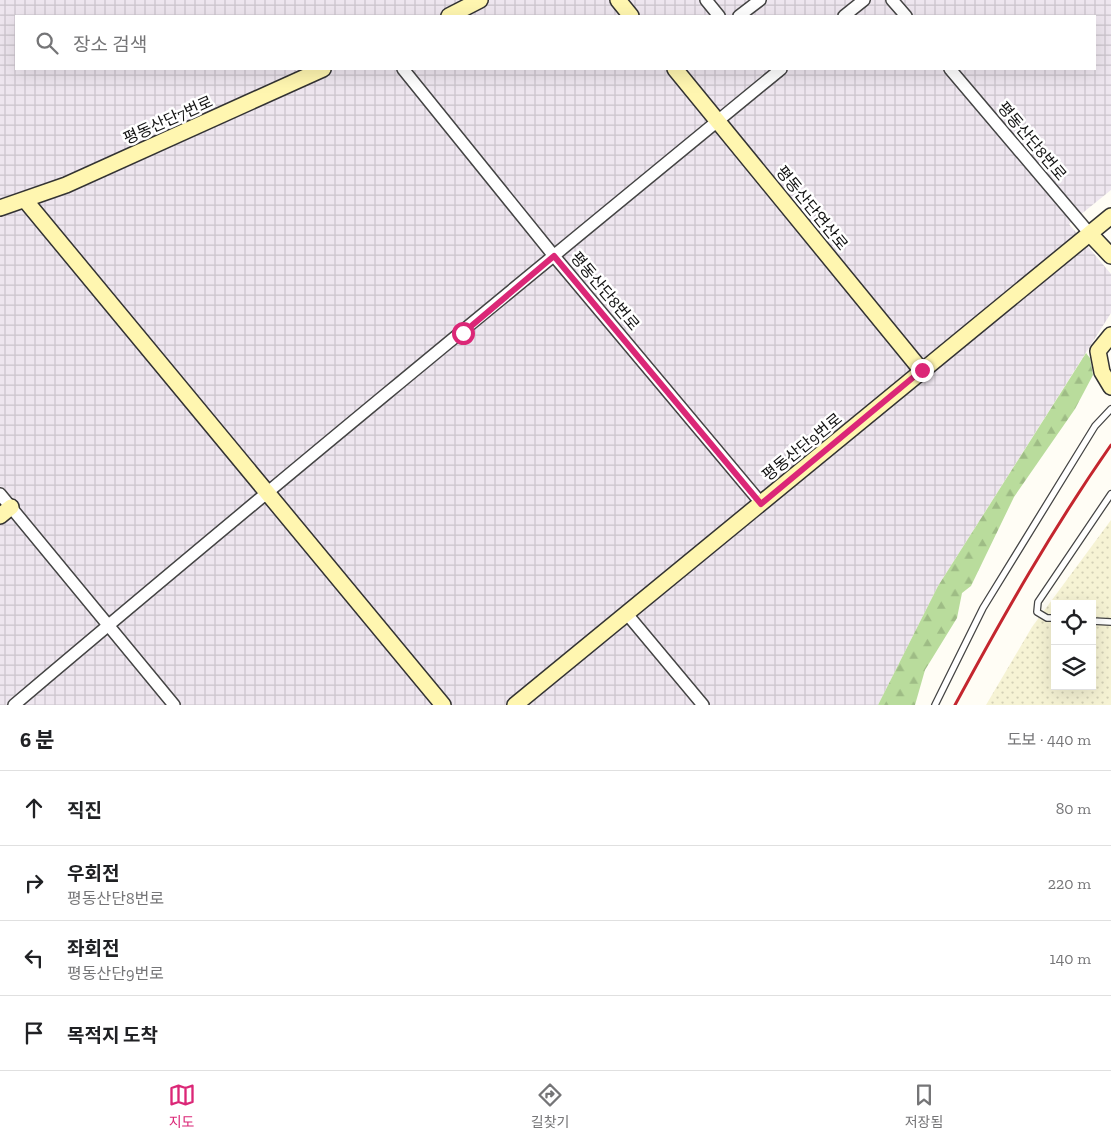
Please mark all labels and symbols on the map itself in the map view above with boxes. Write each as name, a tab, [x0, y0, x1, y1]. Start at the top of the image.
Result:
street label: 평동산단7번로	[120, 92, 216, 148]
street label: 평동산단8번로	[994, 98, 1071, 184]
street label: 평동산단연산로	[772, 162, 852, 254]
street label: 평동산단8번로	[567, 248, 644, 334]
route start	[452, 322, 475, 345]
route end	[911, 359, 934, 382]
street label: 평동산단9번로	[758, 409, 846, 485]

